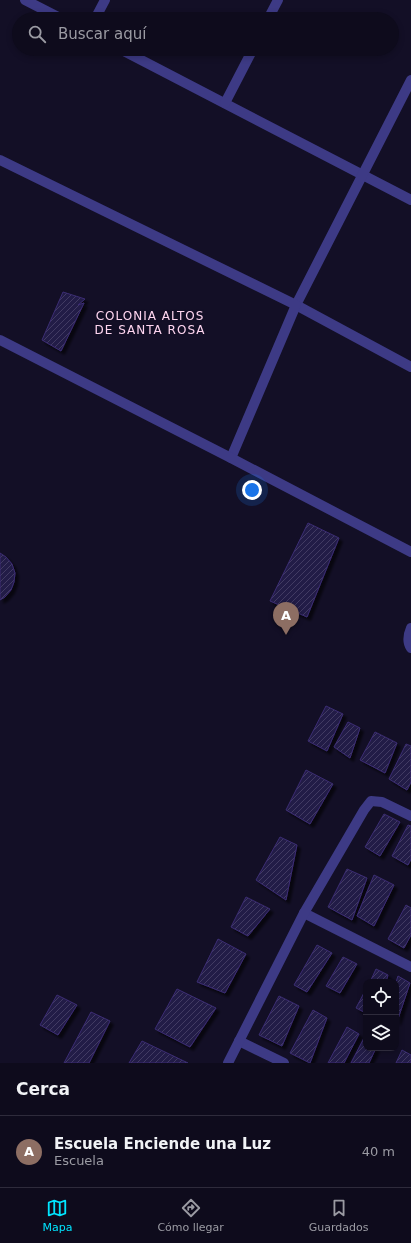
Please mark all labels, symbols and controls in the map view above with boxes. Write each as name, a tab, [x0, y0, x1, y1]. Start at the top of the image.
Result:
search box	[12, 12, 399, 56]
icon: search	[26, 23, 48, 45]
text: Buscar aquí	[58, 25, 146, 43]
district label: COLONIA ALTOS DE SANTA ROSA	[95, 309, 205, 337]
your location	[242, 480, 262, 500]
pin: A	[273, 602, 299, 635]
map controls	[363, 979, 399, 1051]
button: locate	[363, 979, 399, 1015]
button: layers	[363, 1015, 399, 1051]
text: Cerca	[16, 1079, 70, 1099]
text: Escuela Enciende una Luz	[54, 1135, 271, 1153]
text: A	[24, 1144, 34, 1159]
text: 40 m	[362, 1144, 395, 1159]
text: Escuela	[54, 1153, 104, 1168]
tab: Mapa	[42, 1197, 72, 1234]
tab: Cómo llegar	[157, 1197, 224, 1234]
tab: Guardados	[309, 1197, 369, 1234]

